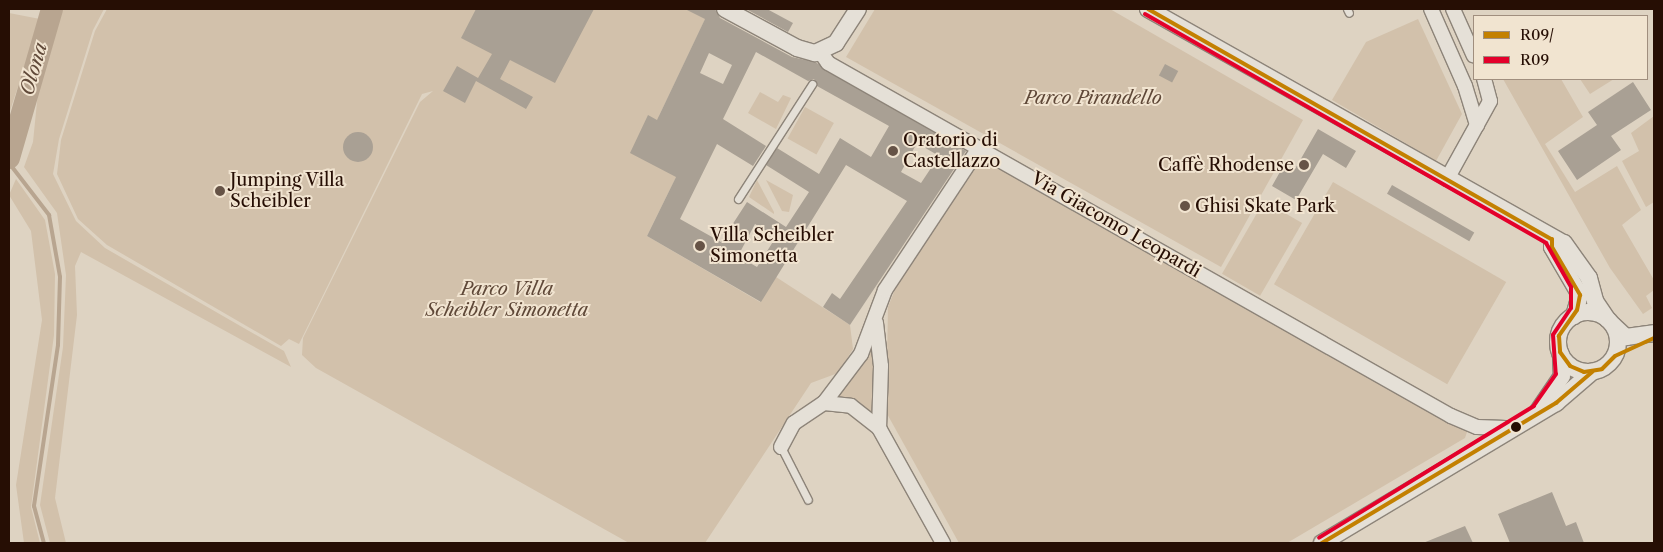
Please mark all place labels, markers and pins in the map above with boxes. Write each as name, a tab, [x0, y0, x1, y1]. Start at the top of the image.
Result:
place label: Oratorio di Castellazzo	[903, 130, 1000, 172]
marker: Oratorio di Castellazzo	[887, 145, 899, 157]
place label: Caffè Rhodense	[1158, 154, 1294, 176]
marker: Caffè Rhodense	[1298, 159, 1310, 171]
place label: Jumping Villa Scheibler	[230, 170, 345, 212]
marker: Jumping Villa Scheibler	[214, 185, 226, 197]
place label: Ghisi Skate Park	[1195, 195, 1335, 217]
marker: Ghisi Skate Park	[1179, 200, 1191, 212]
place label: Villa Scheibler Simonetta	[710, 225, 834, 268]
marker: Villa Scheibler Simonetta	[694, 240, 706, 252]
unlabelled marker	[1511, 422, 1521, 432]

